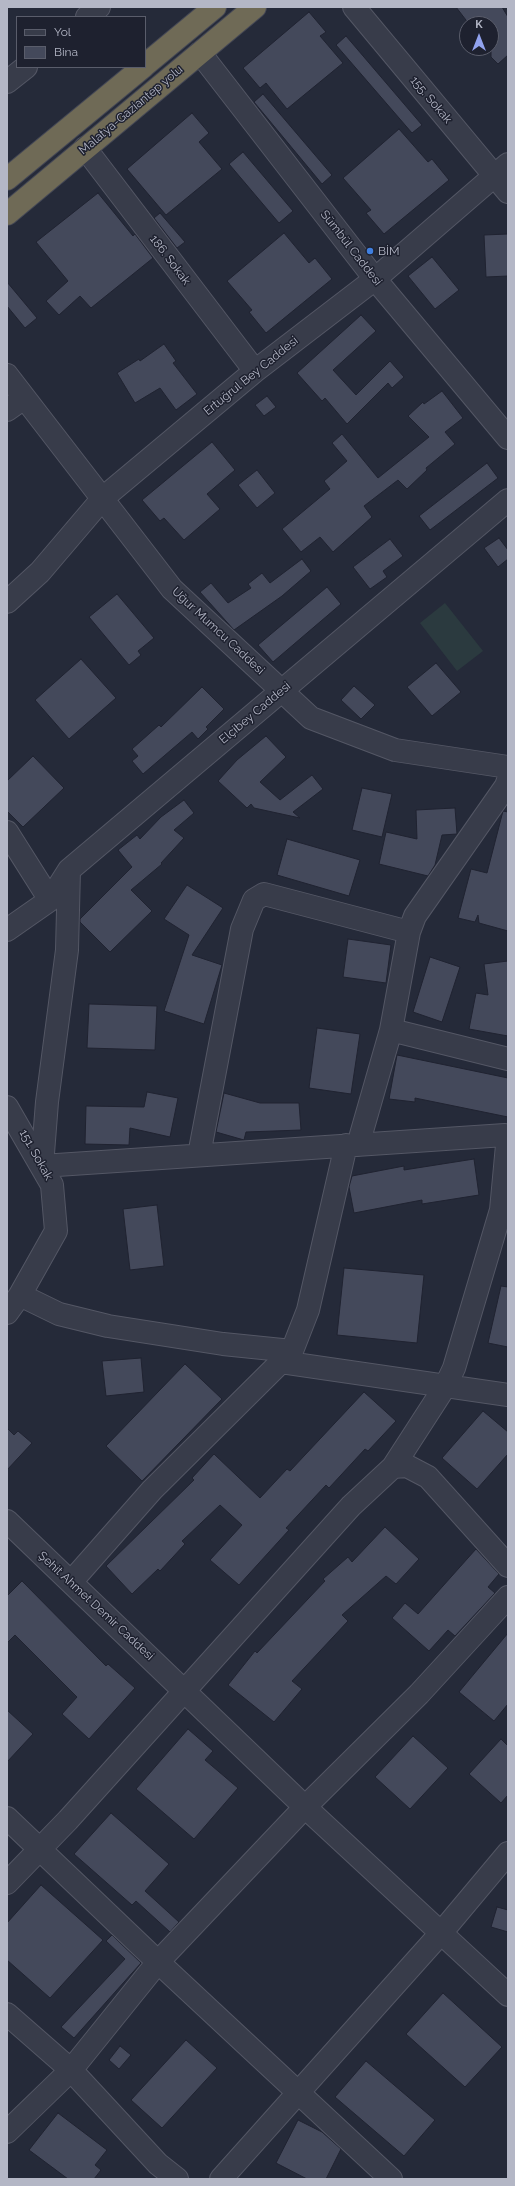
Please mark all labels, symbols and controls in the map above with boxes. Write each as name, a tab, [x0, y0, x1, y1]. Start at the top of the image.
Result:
legend	[16, 16, 146, 68]
north arrow	[459, 16, 499, 56]
text: K	[475, 18, 483, 31]
text: Yol	[54, 25, 71, 39]
text: Bina	[54, 45, 78, 59]
street label: Malatya-Gaziantep yolu	[76, 62, 186, 158]
street label: 155. Sokak	[407, 73, 455, 127]
street label: Sümbül Caddesi	[317, 208, 385, 288]
street label: 186. Sokak	[147, 232, 193, 288]
place label: BİM	[378, 244, 399, 258]
marker: BİM	[365, 246, 375, 256]
street label: Ertuğrul Bey Caddesi	[201, 334, 301, 418]
street label: Uğur Mumcu Caddesi	[169, 584, 267, 678]
street label: Elçibey Caddesi	[216, 679, 294, 747]
street label: 151. Sokak	[16, 1127, 56, 1183]
street label: Şehit Ahmet Demir Caddesi	[35, 1549, 157, 1663]

